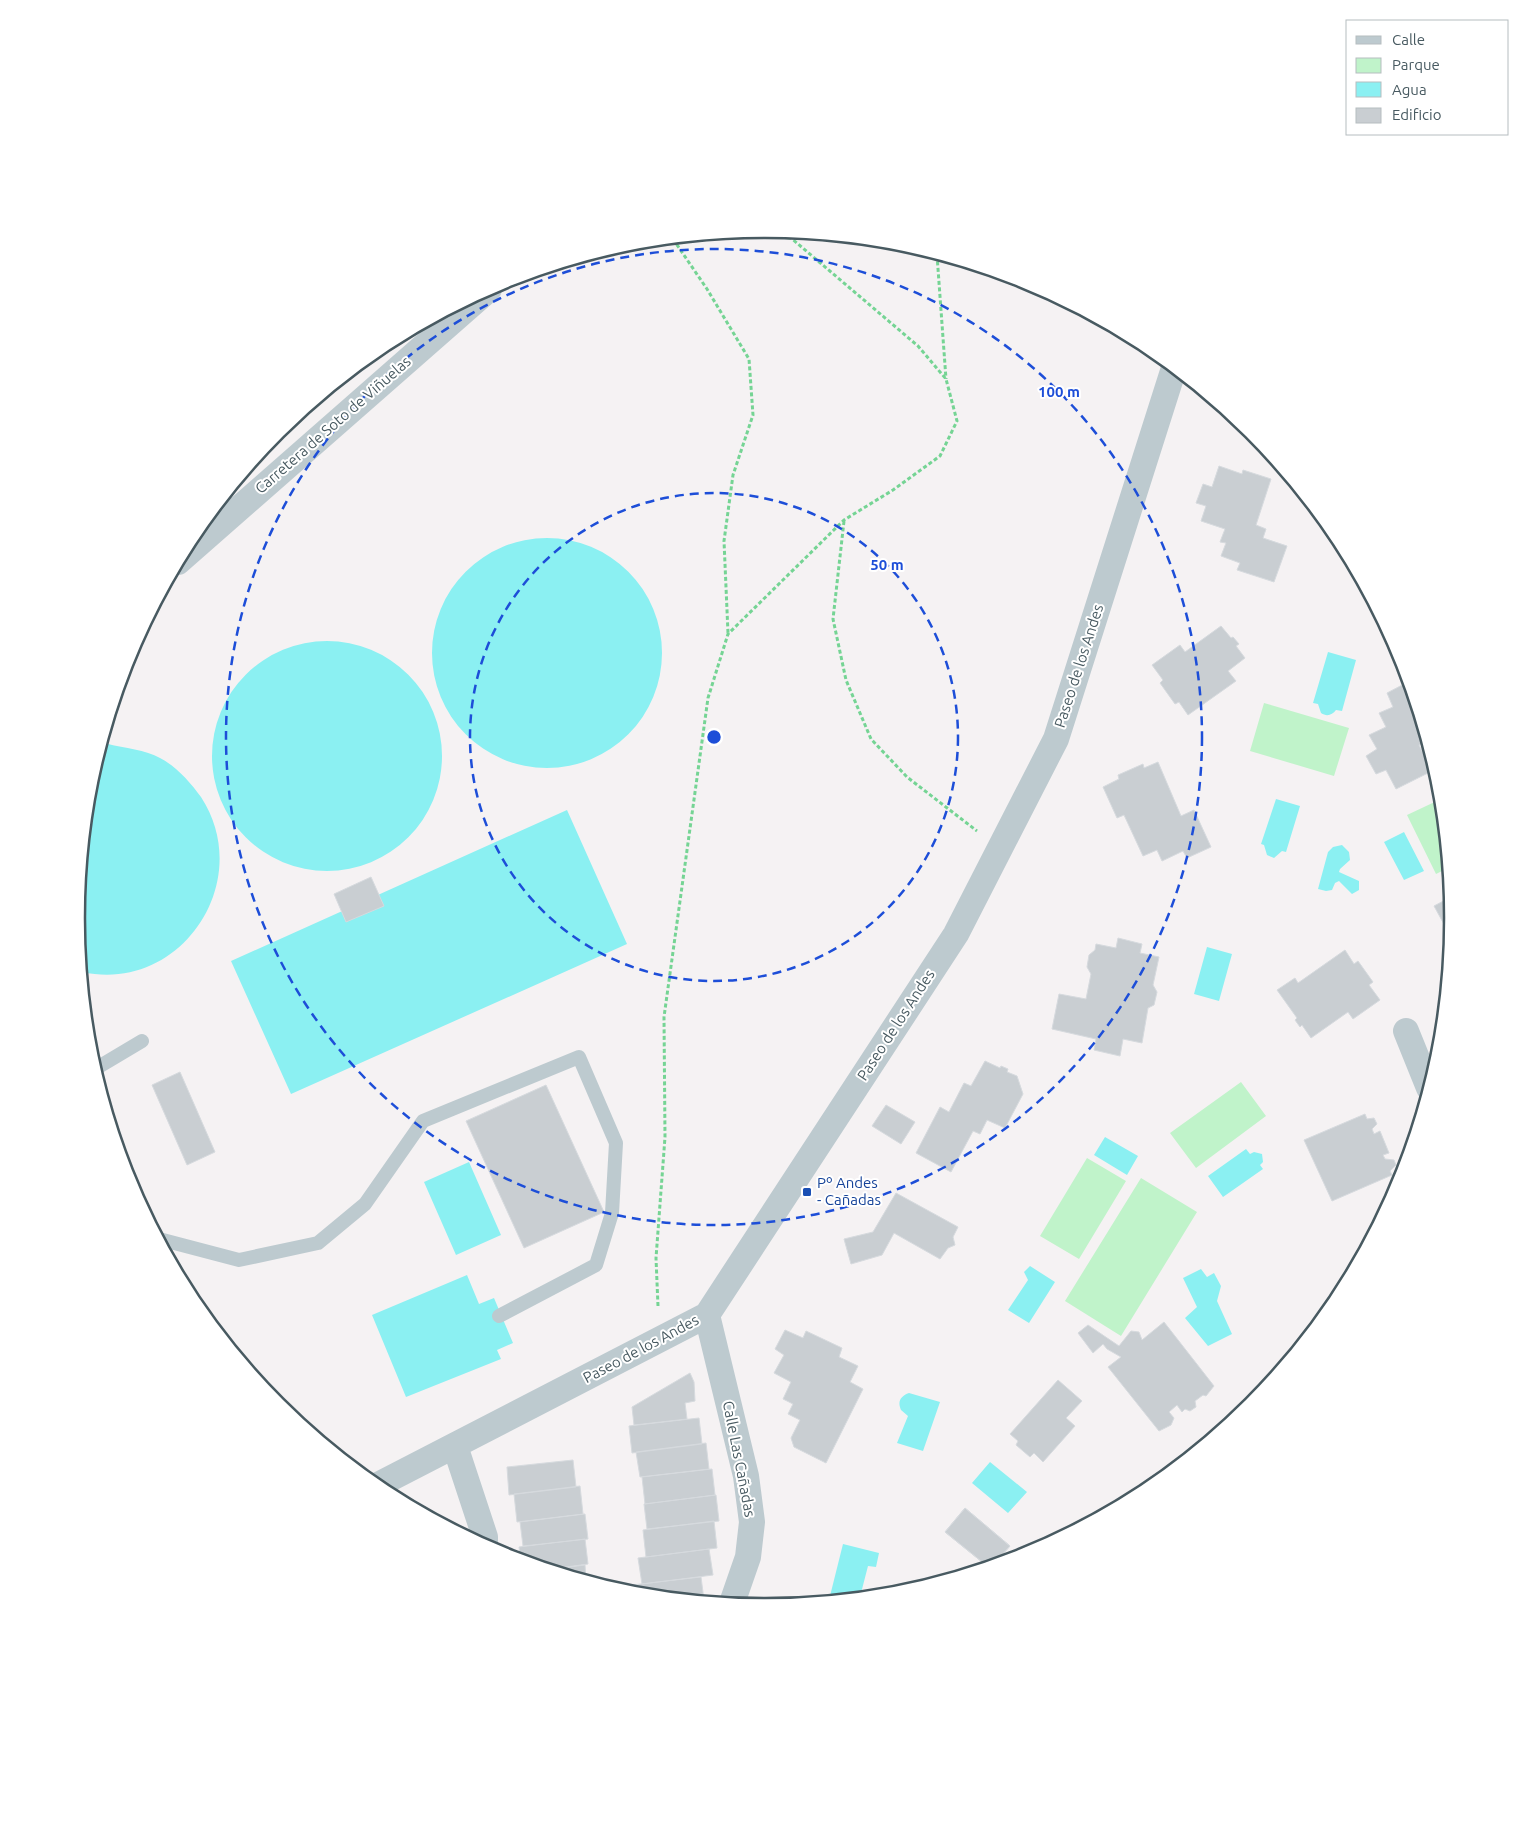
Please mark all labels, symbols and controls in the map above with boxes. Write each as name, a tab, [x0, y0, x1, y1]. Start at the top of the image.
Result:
legend	[1346, 20, 1509, 135]
text: Calle	[1392, 31, 1425, 48]
text: Parque	[1392, 56, 1440, 73]
text: Agua	[1392, 81, 1427, 98]
text: Edificio	[1392, 106, 1441, 123]
street label: Carretera de Soto de Viñuelas	[251, 352, 414, 497]
text: 100 m	[1038, 383, 1080, 400]
text: 50 m	[870, 556, 904, 573]
street label: Paseo de los Andes	[1051, 602, 1106, 730]
centre of rings	[705, 728, 723, 746]
street label: Paseo de los Andes	[853, 966, 938, 1083]
place label: Pº Andes - Cañadas	[817, 1174, 881, 1208]
marker: Pº Andes - Cañadas	[801, 1186, 813, 1198]
street label: Paseo de los Andes	[580, 1311, 702, 1386]
street label: Calle Las Cañadas	[720, 1399, 759, 1518]

